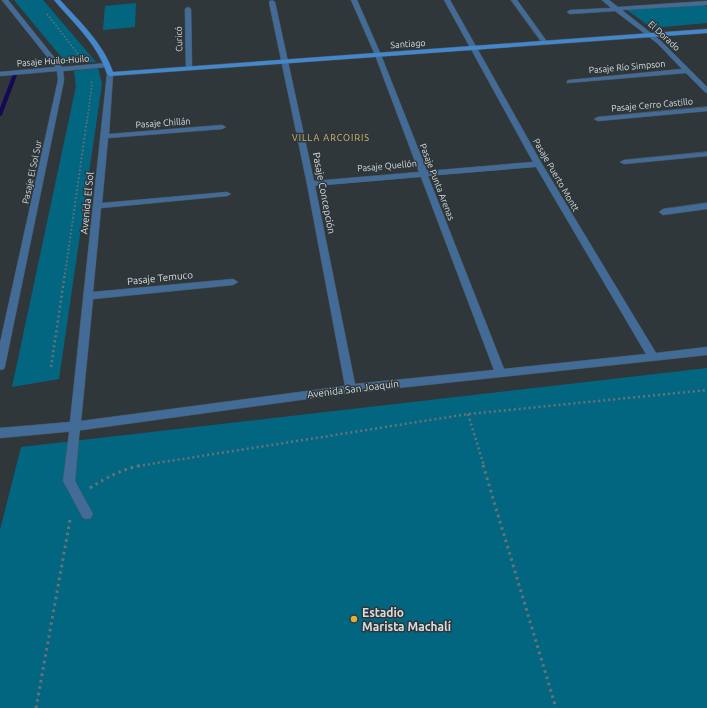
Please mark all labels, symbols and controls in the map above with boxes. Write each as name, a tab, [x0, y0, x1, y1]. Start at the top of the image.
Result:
street label: El Dorado	[646, 19, 682, 53]
street label: Curicó	[174, 26, 184, 52]
street label: Santiago	[390, 38, 426, 50]
street label: Pasaje Huilo-Huilo	[16, 53, 90, 69]
street label: Pasaje Río Simpson	[588, 59, 666, 75]
street label: Pasaje Cerro Castillo	[611, 96, 693, 114]
street label: Pasaje Chillán	[135, 116, 191, 130]
district label: VILLA ARCOIRIS	[292, 133, 370, 143]
street label: Pasaje Puerto Montt	[531, 137, 581, 214]
street label: Pasaje El Sol Sur	[20, 139, 44, 205]
street label: Pasaje Punta Arenas	[418, 142, 456, 222]
street label: Pasaje Concepción	[311, 151, 337, 235]
street label: Pasaje Quellón	[357, 158, 417, 174]
street label: Avenida El Sol	[78, 171, 96, 235]
street label: Pasaje Temuco	[127, 269, 194, 287]
street label: Avenida San Joaquín	[307, 378, 399, 400]
place label: Estadio Marista Machalí	[362, 606, 452, 633]
marker: Estadio Marista Machalí	[349, 614, 359, 624]

